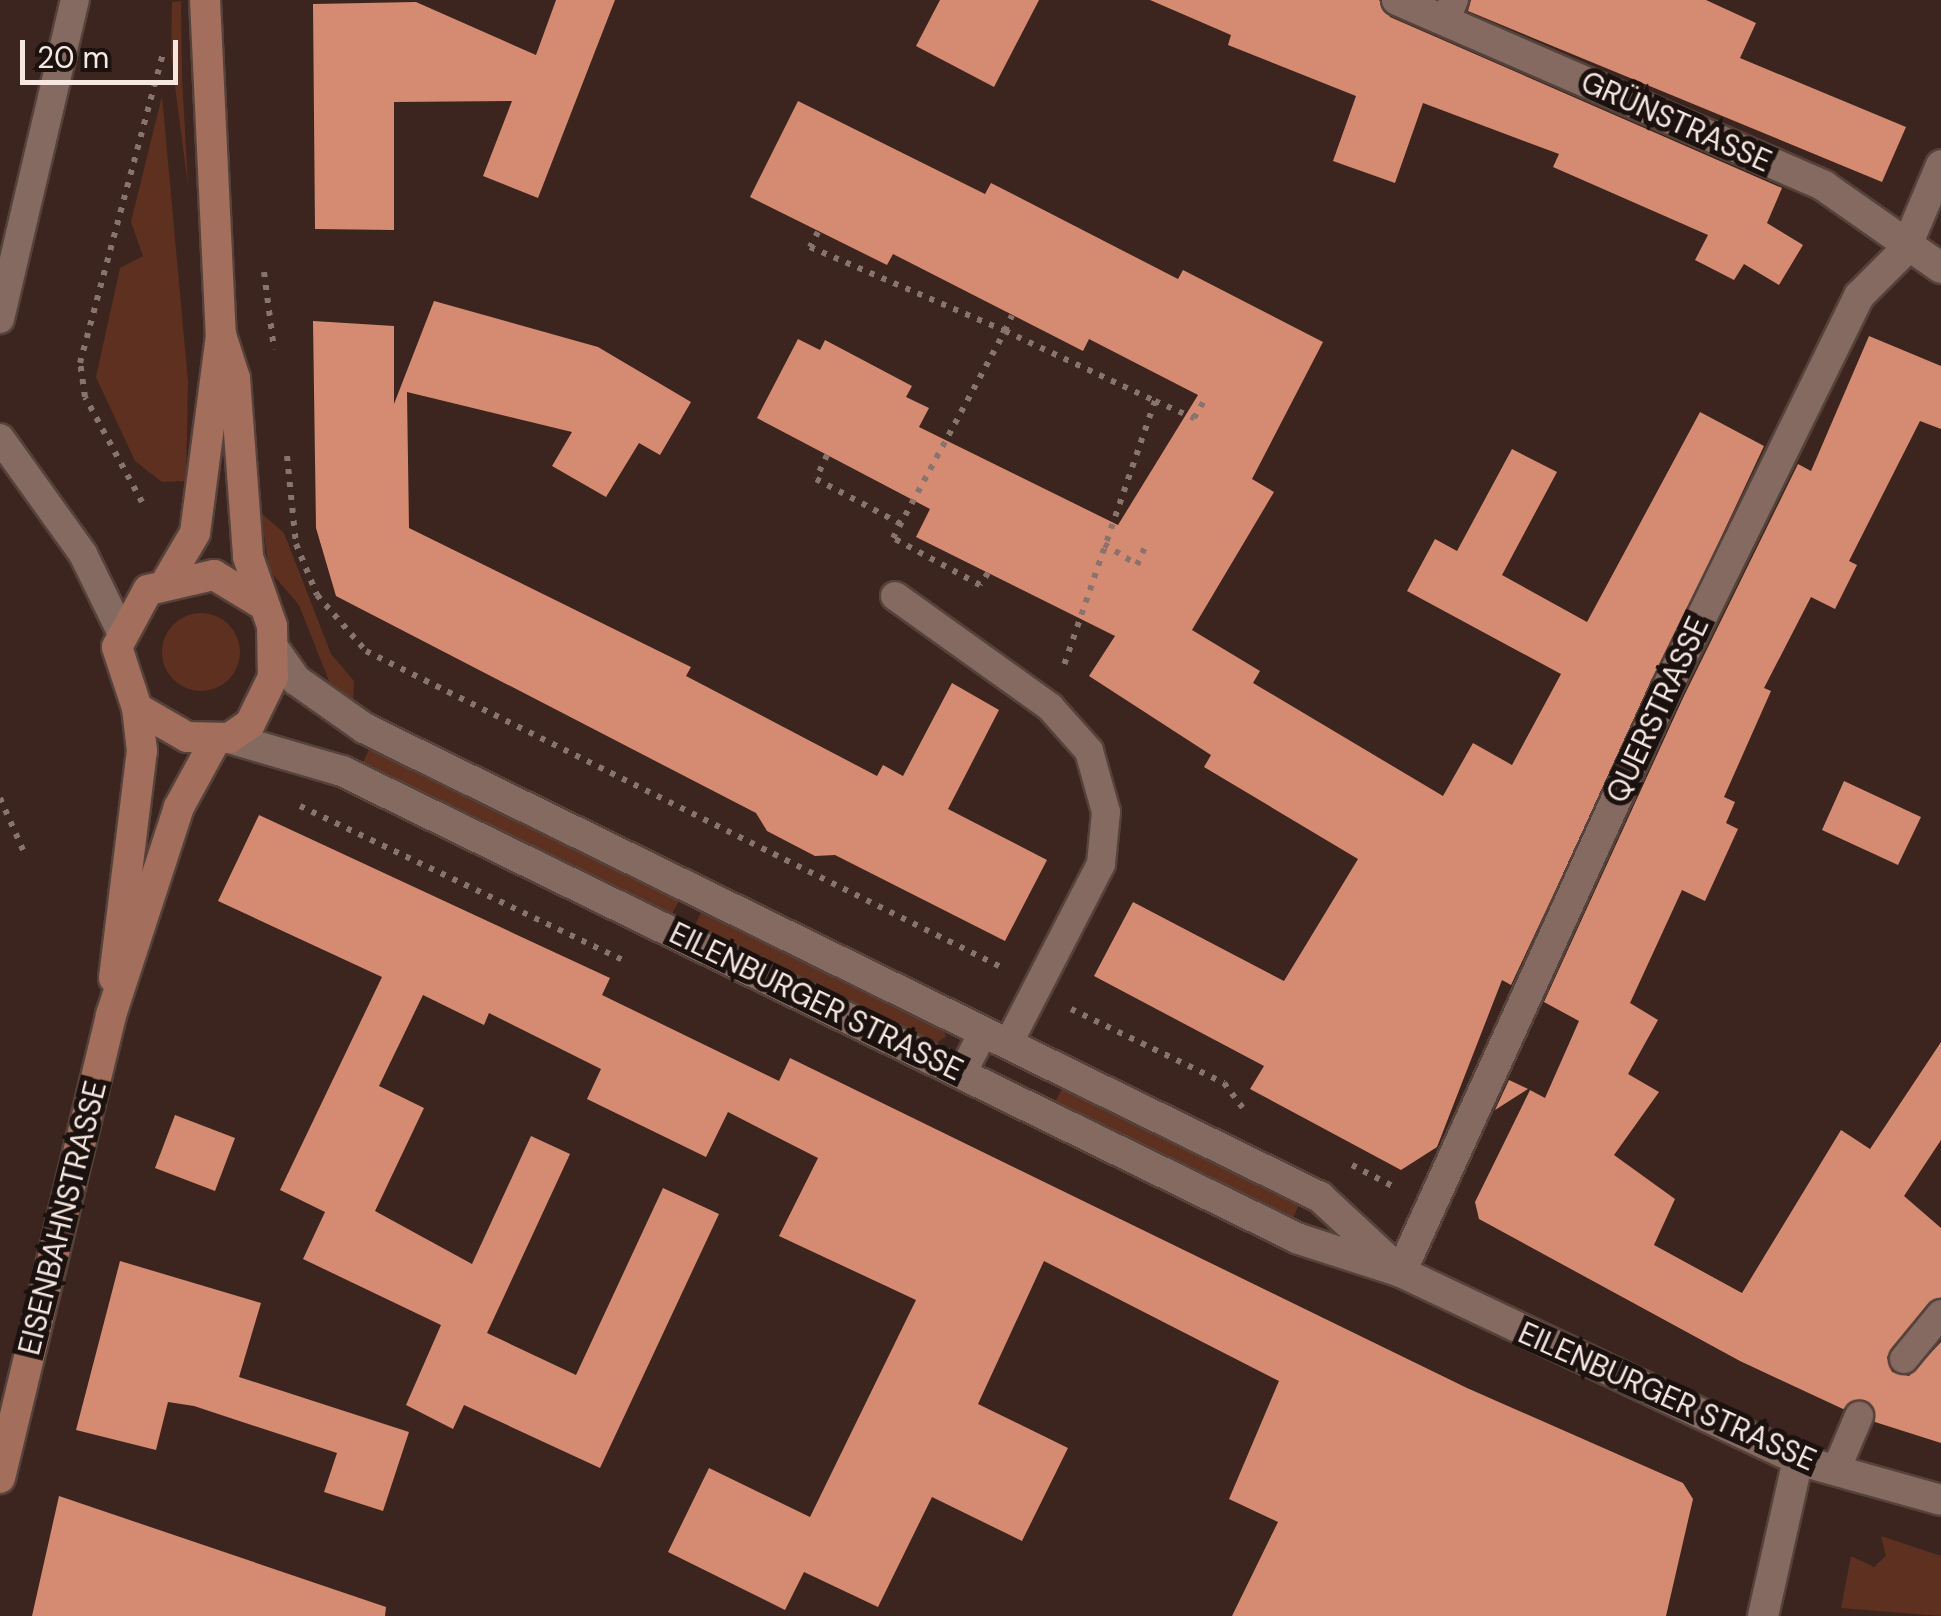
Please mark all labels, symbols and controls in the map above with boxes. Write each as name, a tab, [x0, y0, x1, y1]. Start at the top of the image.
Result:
scale bar	[25, 20, 182, 82]
text: 20 m	[37, 38, 109, 77]
street label: GRÜNSTRASSE	[1575, 64, 1777, 180]
street label: QUERSTRASSE	[1599, 611, 1717, 809]
street label: EILENBURGER STRASSE	[664, 915, 968, 1089]
street label: EISENBAHNSTRASSE	[12, 1077, 114, 1359]
street label: EILENBURGER STRASSE	[1513, 1315, 1821, 1479]

